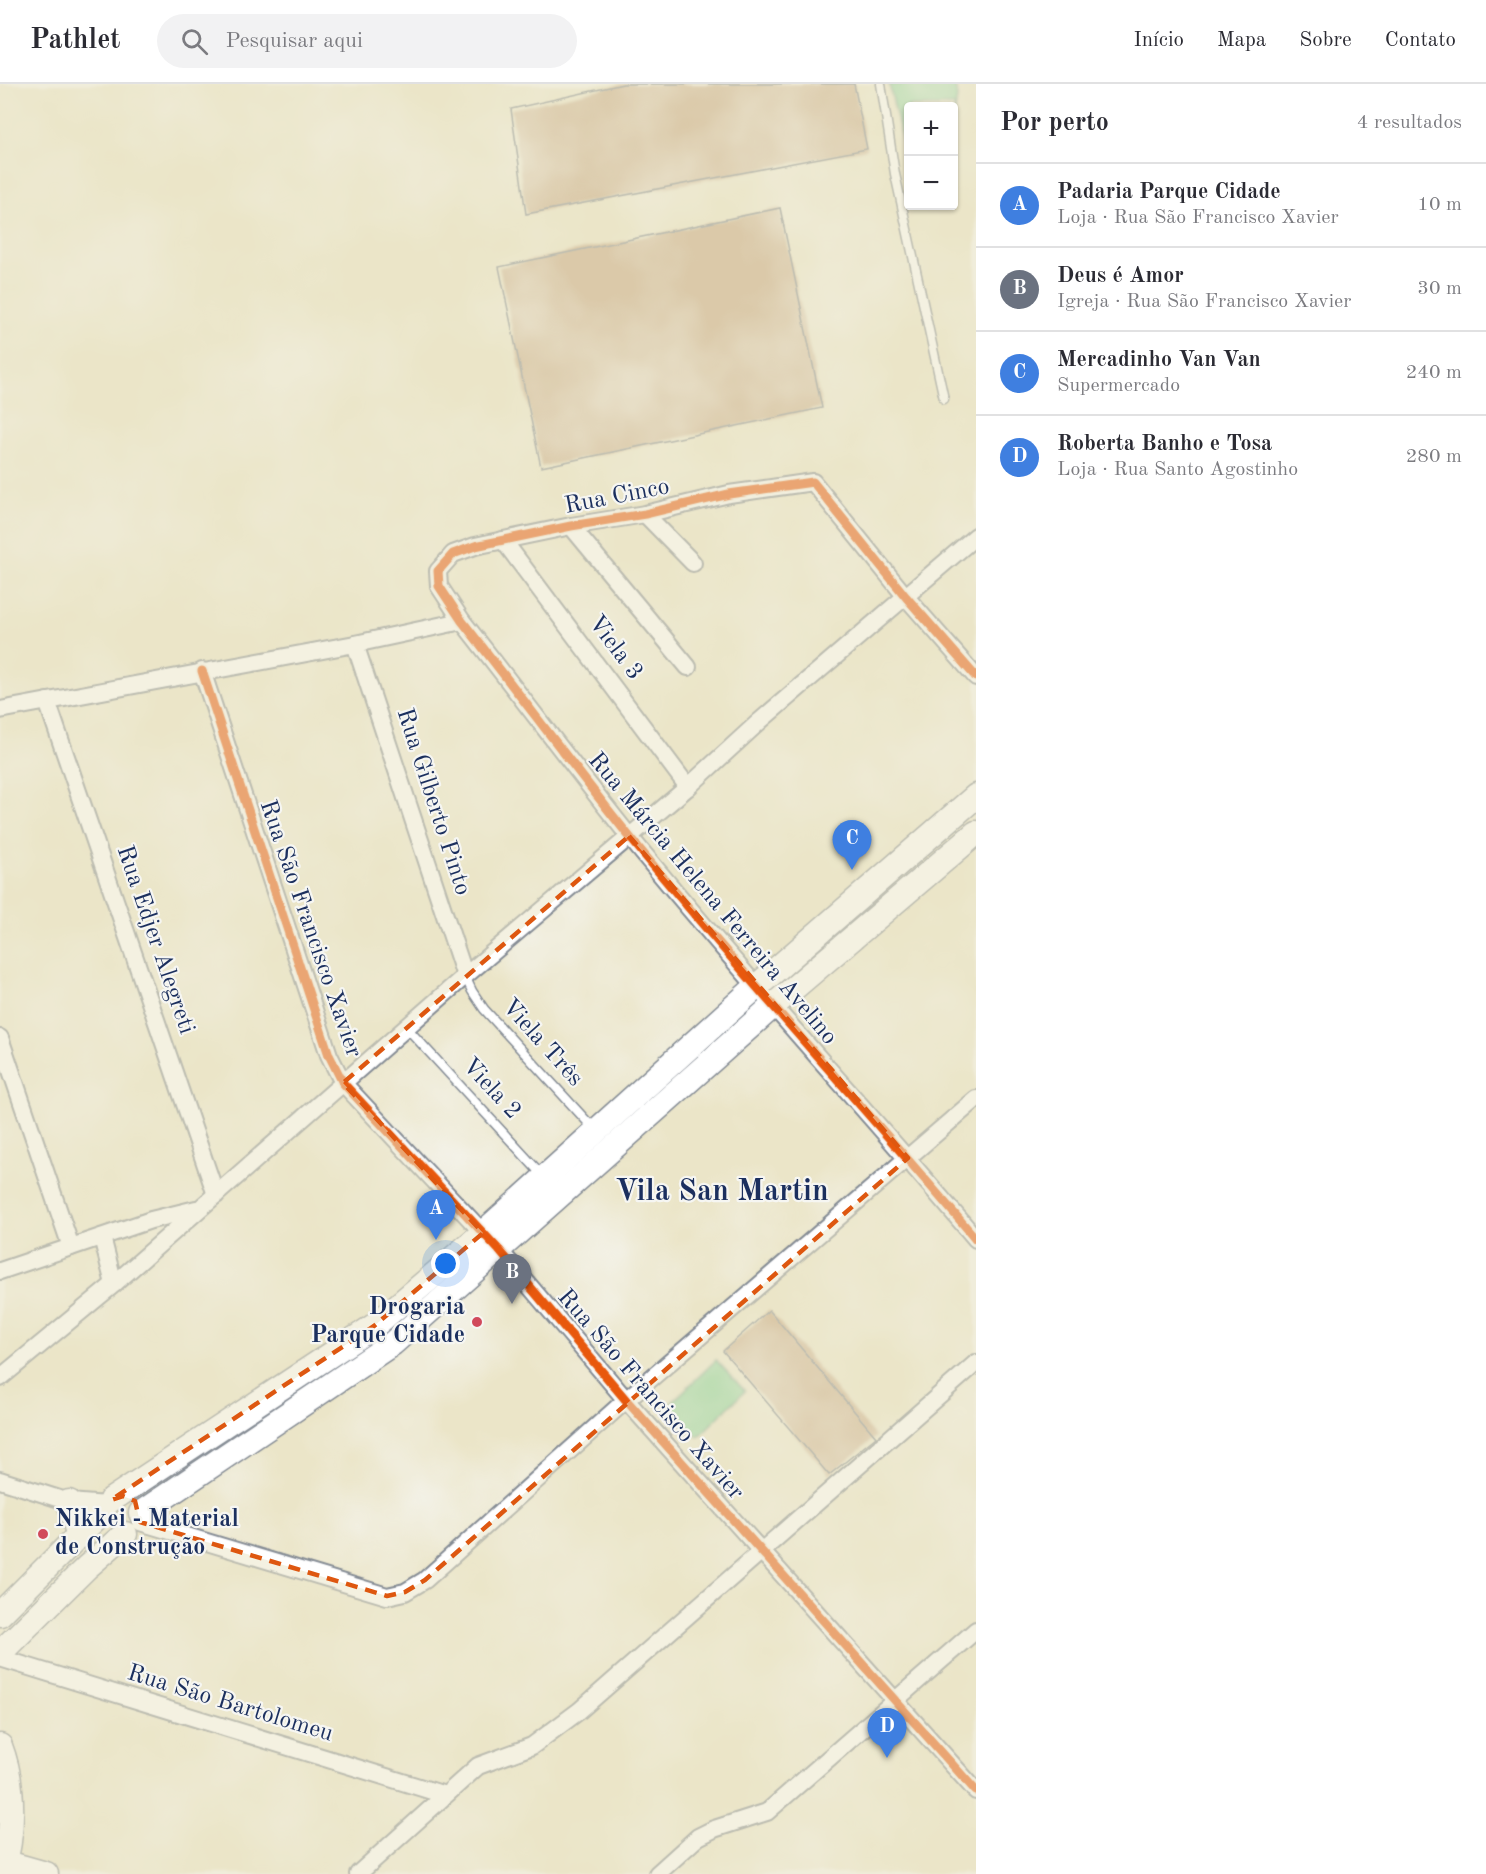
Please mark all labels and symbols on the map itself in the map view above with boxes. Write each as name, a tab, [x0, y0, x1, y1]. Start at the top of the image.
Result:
street label: Rua Cinco	[562, 475, 672, 519]
street label: Viela 3	[583, 611, 647, 685]
street label: Rua Gilberto Pinto	[391, 706, 475, 898]
street label: Rua Márcia Helena Ferreira Avelino	[583, 748, 841, 1050]
street label: Rua São Francisco Xavier	[255, 797, 365, 1061]
pin: C	[832, 820, 872, 870]
street label: Rua Edjer Alegreti	[111, 843, 199, 1037]
street label: Viela Três	[497, 995, 587, 1091]
street label: Viela 2	[457, 1054, 525, 1124]
district label: Vila San Martin	[615, 1177, 829, 1207]
pin: A	[416, 1190, 456, 1240]
your location	[431, 1249, 460, 1278]
pin: B	[492, 1254, 532, 1304]
street label: Rua São Francisco Xavier	[552, 1285, 748, 1505]
place label: Drogaria Parque Cidade	[310, 1296, 465, 1348]
marker: Drogaria Parque Cidade	[470, 1315, 484, 1329]
place label: Nikkei - Material de Construção	[55, 1508, 239, 1560]
marker: Nikkei - Material de Construção	[36, 1527, 50, 1541]
street label: Rua São Bartolomeu	[124, 1661, 336, 1747]
pin: D	[868, 1708, 906, 1758]

